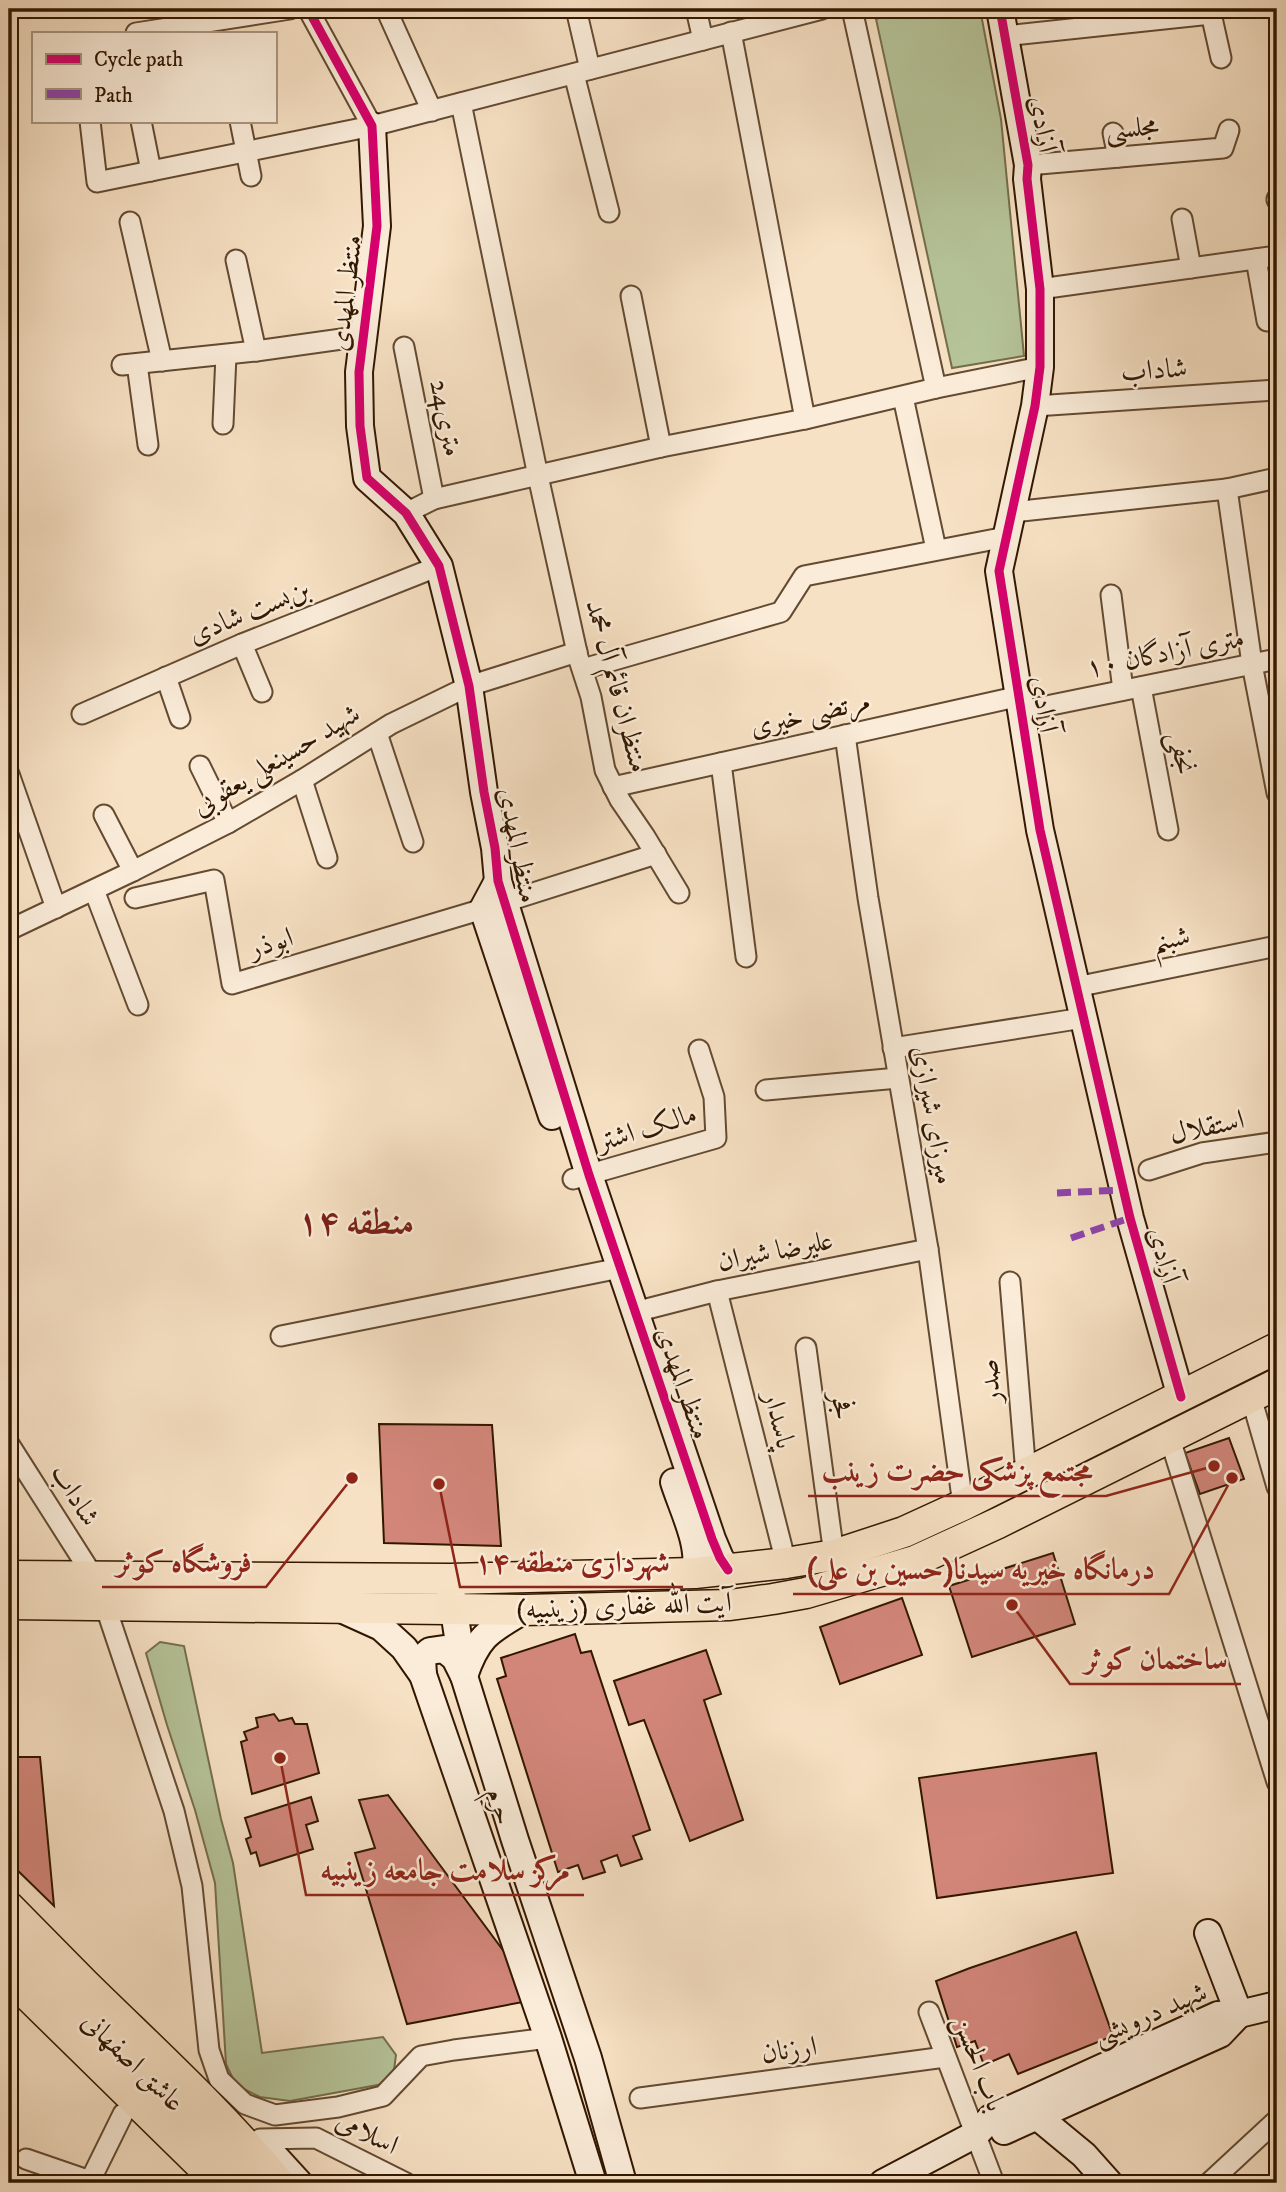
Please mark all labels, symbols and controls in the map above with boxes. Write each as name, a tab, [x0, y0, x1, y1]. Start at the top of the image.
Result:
legend	[32, 32, 276, 122]
text: Cycle path	[94, 47, 183, 73]
text: Path	[94, 83, 133, 109]
street label: آزادی	[1021, 93, 1066, 158]
street label: مجلسی	[1104, 108, 1160, 149]
street label: منتظر المهدی	[321, 233, 371, 353]
street label: شاداب	[1119, 350, 1189, 390]
street label: 24متری	[421, 377, 471, 459]
street label: بن‌بست شادی	[183, 572, 315, 652]
street label: منتظران قائم آل محمد	[571, 596, 657, 778]
street label: ۱۰ متری آزادگان	[1083, 621, 1247, 685]
street label: آزادی	[1022, 673, 1066, 738]
street label: مرتضی خیری	[746, 683, 874, 746]
street label: شهید حسینعلی یعقوبی	[186, 696, 367, 826]
street label: نجفی	[1159, 728, 1203, 778]
street label: منتظر المهدی	[490, 784, 546, 906]
street label: شبنم	[1149, 918, 1195, 969]
street label: ابوذر	[242, 920, 298, 967]
street label: میرزای شیرازی	[904, 1043, 962, 1187]
street label: مالک اشتر	[590, 1096, 701, 1161]
street label: استقلال	[1166, 1102, 1248, 1152]
district label: منطقه ۱۴	[298, 1201, 414, 1245]
street label: علیرضا شیران	[714, 1223, 836, 1279]
street label: آزادی	[1139, 1223, 1190, 1290]
street label: منتظر المهدی	[647, 1322, 719, 1444]
street label: صدر	[971, 1358, 1010, 1407]
street label: پاسدار	[752, 1385, 803, 1455]
street label: فجر	[822, 1387, 861, 1422]
callout: مجتمع پزشکی حضرت زینب	[808, 1445, 1106, 1496]
text: مجتمع پزشکی حضرت زینب	[822, 1454, 1093, 1498]
street label: شاداب	[42, 1457, 108, 1533]
callout: فروشگاه کوثر	[102, 1536, 266, 1587]
callout: شهرداری منطقه ۱۴	[460, 1536, 683, 1587]
text: فروشگاه کوثر	[113, 1542, 252, 1582]
callout: درمانگاه خیریه سیدنا(حسین بن علی)	[793, 1543, 1169, 1594]
text: شهرداری منطقه ۱۴	[474, 1545, 670, 1582]
text: درمانگاه خیریه سیدنا(حسین بن علی)	[807, 1549, 1155, 1592]
street label: آیت الله غفاری (زینبیه)	[515, 1580, 735, 1627]
callout: ساختمان کوثر	[1070, 1633, 1241, 1684]
text: ساختمان کوثر	[1081, 1642, 1228, 1679]
street label: حرم	[472, 1783, 523, 1831]
callout: مرکز سلامت جامعه زینبیه	[306, 1844, 584, 1895]
text: مرکز سلامت جامعه زینبیه	[320, 1853, 570, 1891]
street label: شهید درویشی	[1088, 1974, 1213, 2055]
street label: عاشق اصفهانی	[74, 2004, 192, 2120]
street label: باب الحسن	[945, 2010, 1013, 2116]
street label: ارزنان	[759, 2029, 819, 2071]
street label: اسلامی	[330, 2103, 404, 2163]

